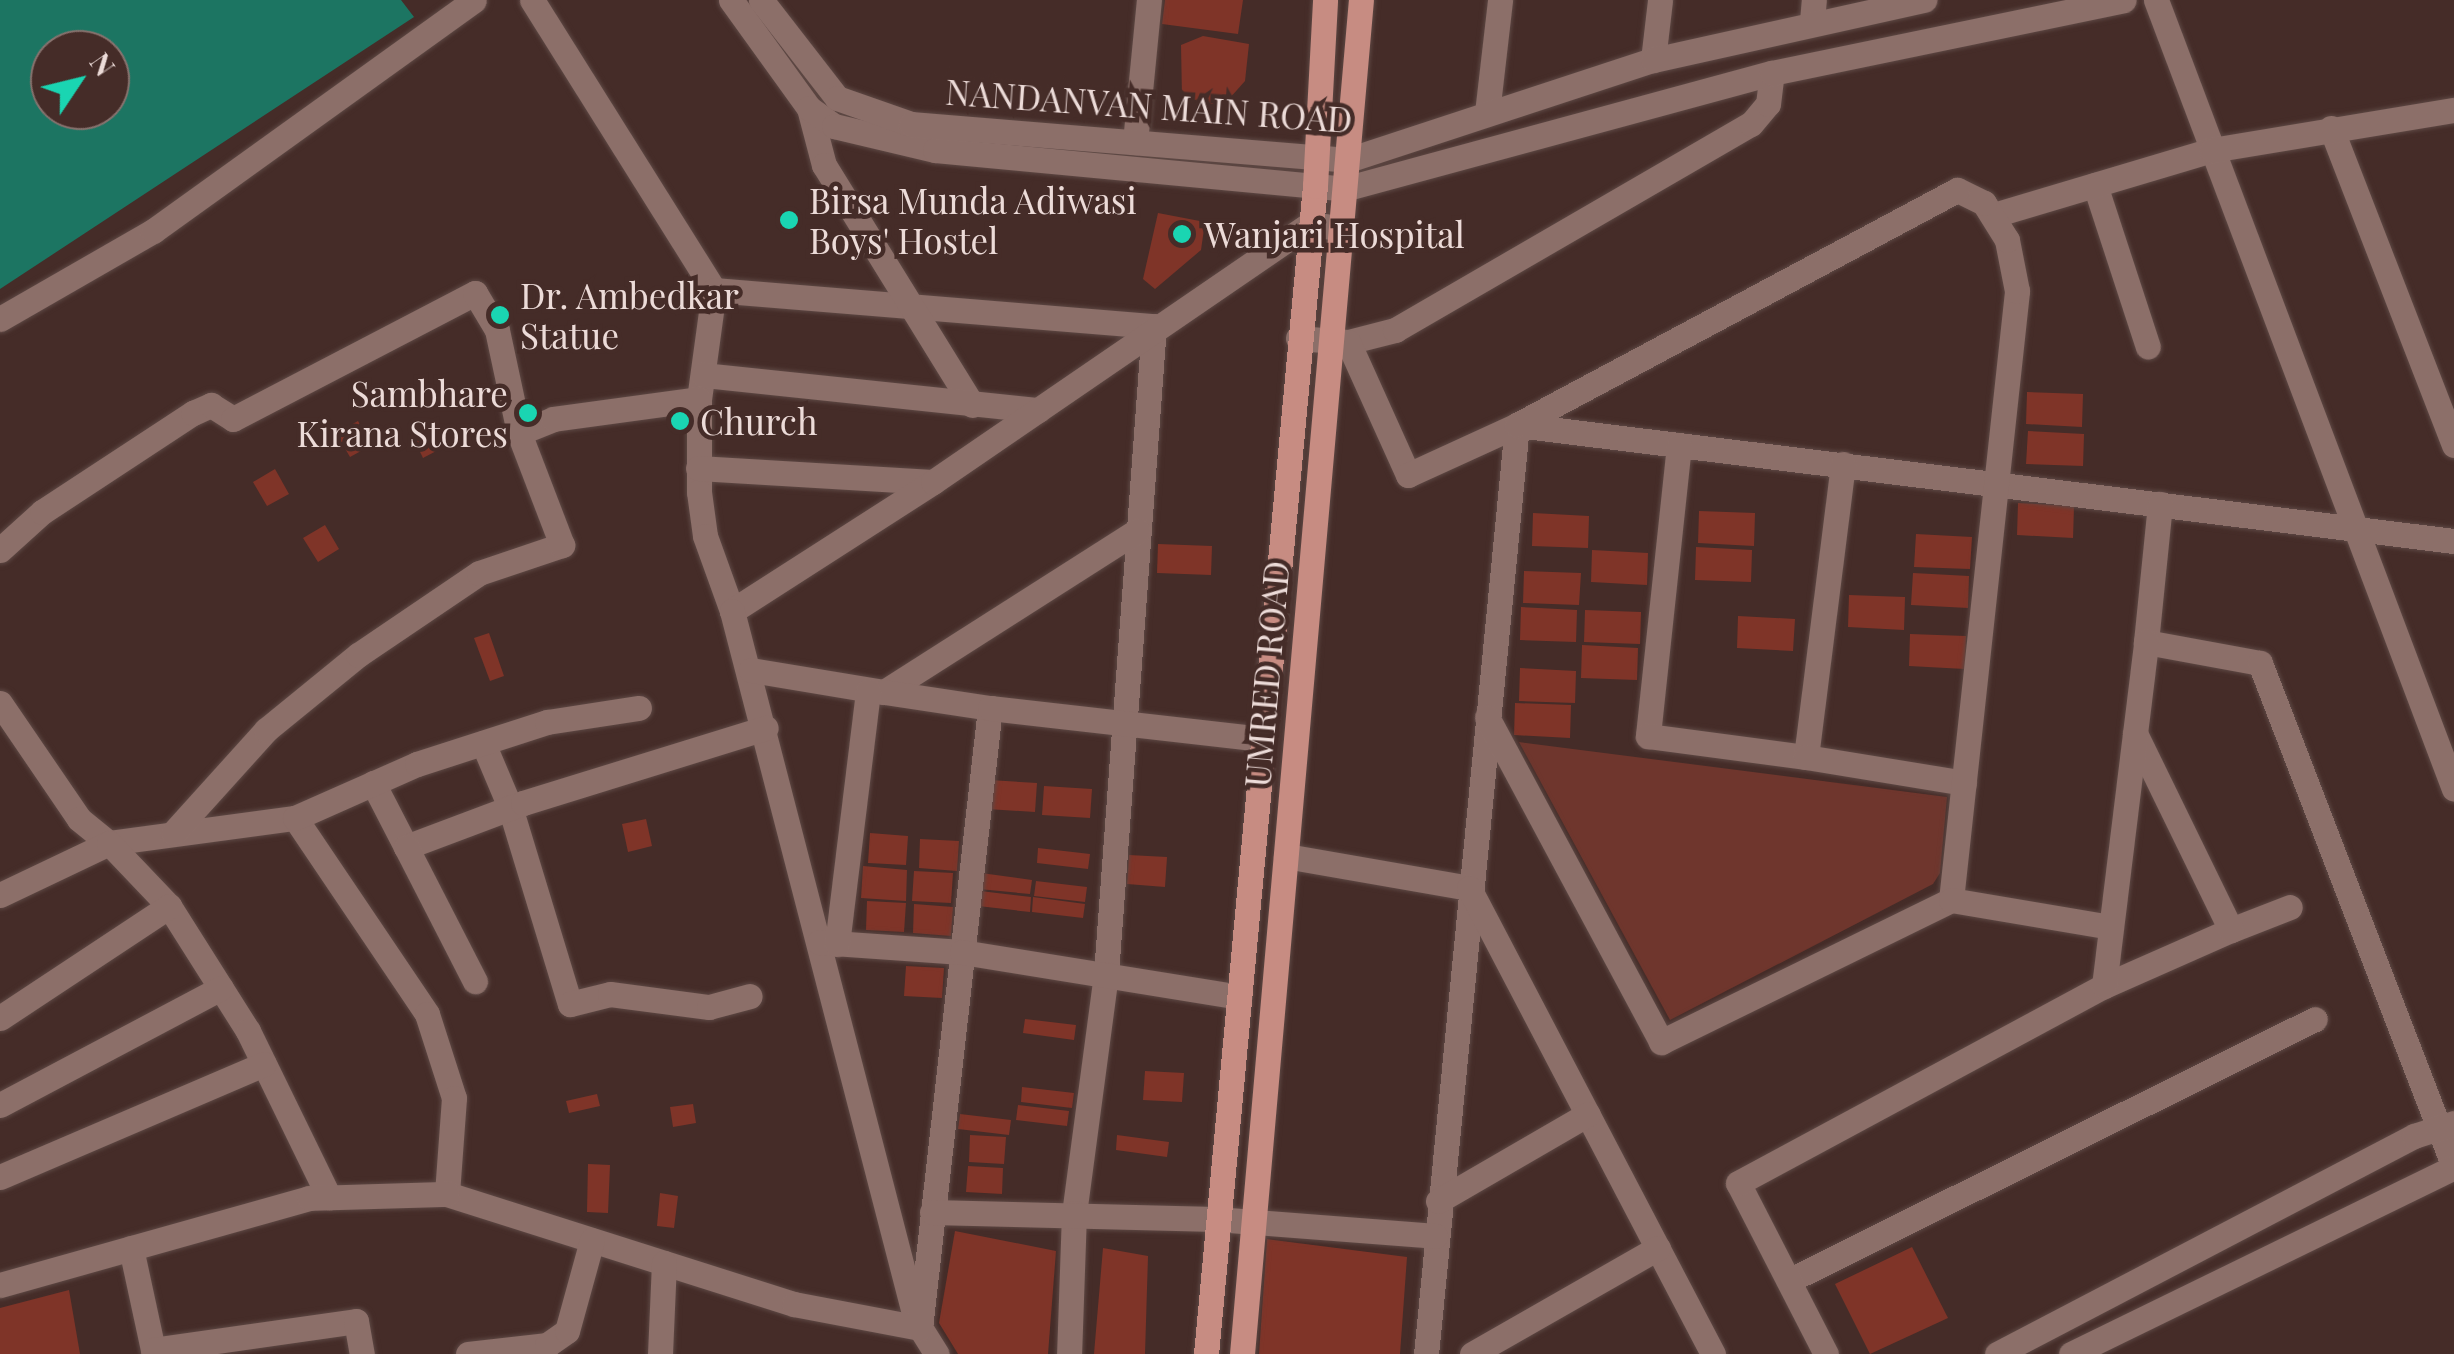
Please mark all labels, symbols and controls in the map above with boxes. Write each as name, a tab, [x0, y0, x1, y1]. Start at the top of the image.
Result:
north arrow	[30, 30, 130, 130]
text: N	[82, 45, 124, 83]
street label: NANDANVAN MAIN ROAD	[944, 70, 1354, 140]
place label: Birsa Munda Adiwasi Boys' Hostel	[809, 179, 1139, 261]
marker: Birsa Munda Adiwasi Boys' Hostel	[778, 209, 800, 231]
place label: Wanjari Hospital	[1204, 213, 1465, 255]
marker: Wanjari Hospital	[1169, 221, 1195, 247]
place label: Dr. Ambedkar Statue	[520, 274, 740, 356]
marker: Dr. Ambedkar Statue	[489, 304, 511, 326]
place label: Sambhare Kirana Stores	[296, 372, 508, 454]
place label: Church	[700, 400, 817, 442]
marker: Sambhare Kirana Stores	[517, 402, 539, 424]
marker: Church	[669, 410, 691, 432]
street label: UMRED ROAD	[1235, 559, 1297, 789]

